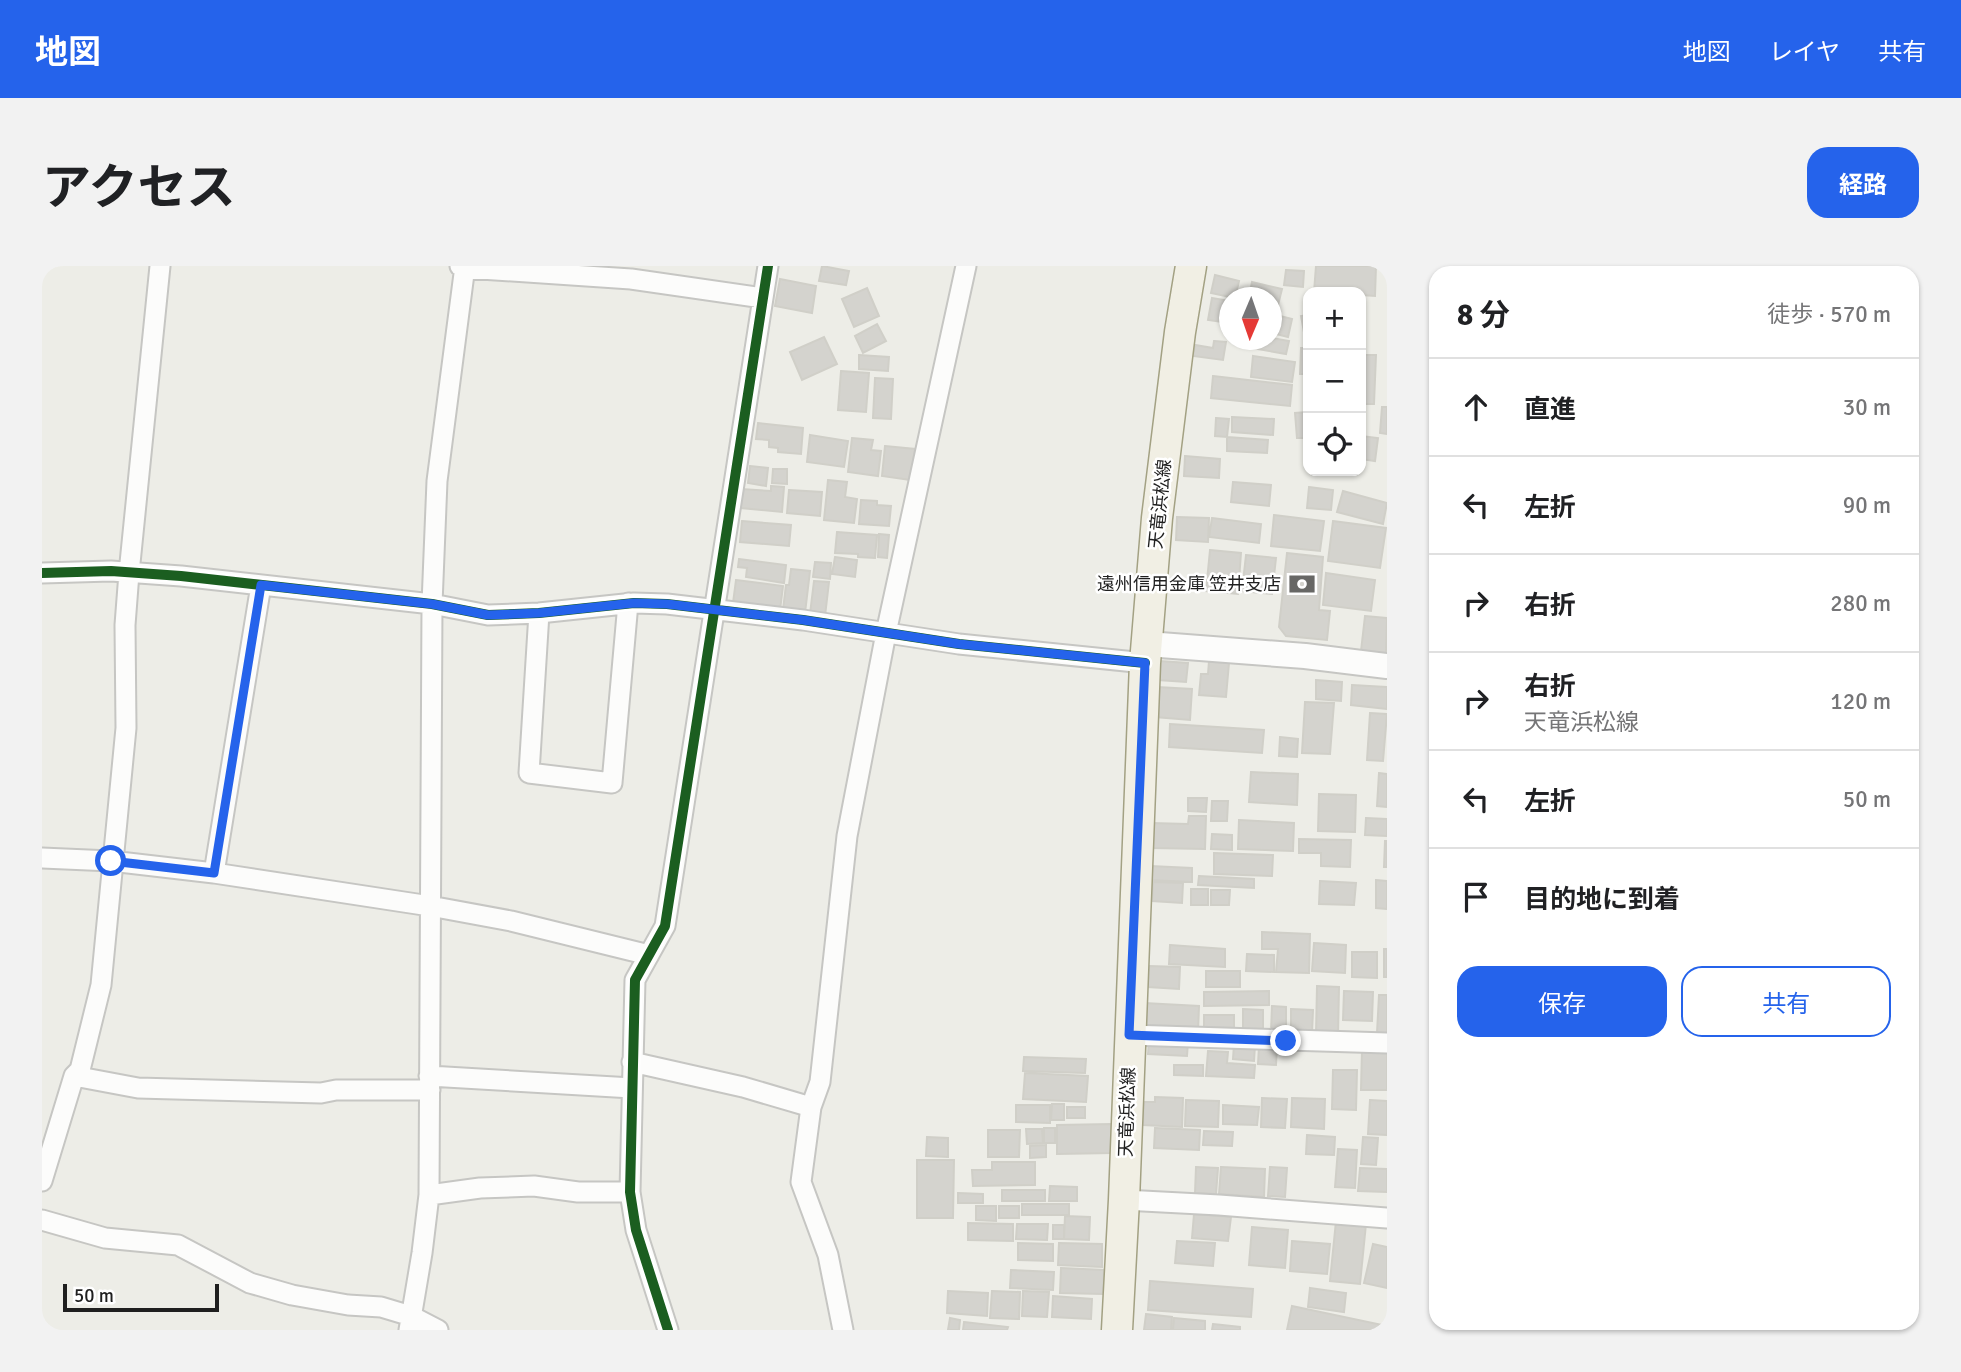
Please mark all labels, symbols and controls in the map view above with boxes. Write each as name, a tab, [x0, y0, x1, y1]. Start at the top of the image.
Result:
text: 地図	[35, 32, 101, 73]
text: 地図	[1683, 37, 1731, 67]
text: レイヤ	[1769, 37, 1840, 67]
text: 共有	[1878, 37, 1926, 67]
button: 経路	[1807, 147, 1919, 218]
text: アクセス	[42, 158, 236, 218]
north arrow	[1219, 287, 1282, 350]
map controls	[1303, 287, 1366, 476]
button: +	[1303, 287, 1366, 350]
text: 8 分	[1457, 297, 1510, 334]
text: 徒歩 · 570 m	[1767, 300, 1891, 329]
button: −	[1303, 350, 1366, 413]
icon: ahead	[1457, 388, 1495, 426]
text: 30 m	[1843, 393, 1891, 422]
text: 直進	[1524, 394, 1576, 426]
button: locate	[1303, 413, 1366, 476]
street label: 天竜浜松線	[1144, 458, 1176, 550]
icon: left	[1457, 486, 1495, 524]
text: 90 m	[1843, 491, 1891, 520]
text: 左折	[1524, 492, 1576, 524]
bank icon: 遠州信用金庫 笠井支店	[1287, 569, 1317, 599]
place label: 遠州信用金庫 笠井支店	[1097, 573, 1281, 595]
icon: right	[1457, 584, 1495, 622]
text: 280 m	[1830, 589, 1891, 618]
text: 右折	[1524, 590, 1576, 622]
text: 右折	[1524, 671, 1576, 703]
icon: right	[1457, 682, 1495, 720]
text: 120 m	[1830, 687, 1891, 716]
text: 天竜浜松線	[1524, 708, 1639, 737]
icon: left	[1457, 780, 1495, 818]
text: 50 m	[1843, 785, 1891, 814]
text: 左折	[1524, 786, 1576, 818]
route start	[95, 845, 126, 876]
icon: arrive	[1457, 878, 1495, 916]
text: 目的地に到着	[1524, 884, 1680, 916]
button: 保存	[1457, 966, 1667, 1037]
button: 共有	[1681, 966, 1891, 1037]
route end	[1270, 1025, 1301, 1056]
street label: 天竜浜松線	[1114, 1067, 1140, 1157]
scale bar	[63, 1281, 219, 1313]
text: 50 m	[74, 1284, 114, 1308]

